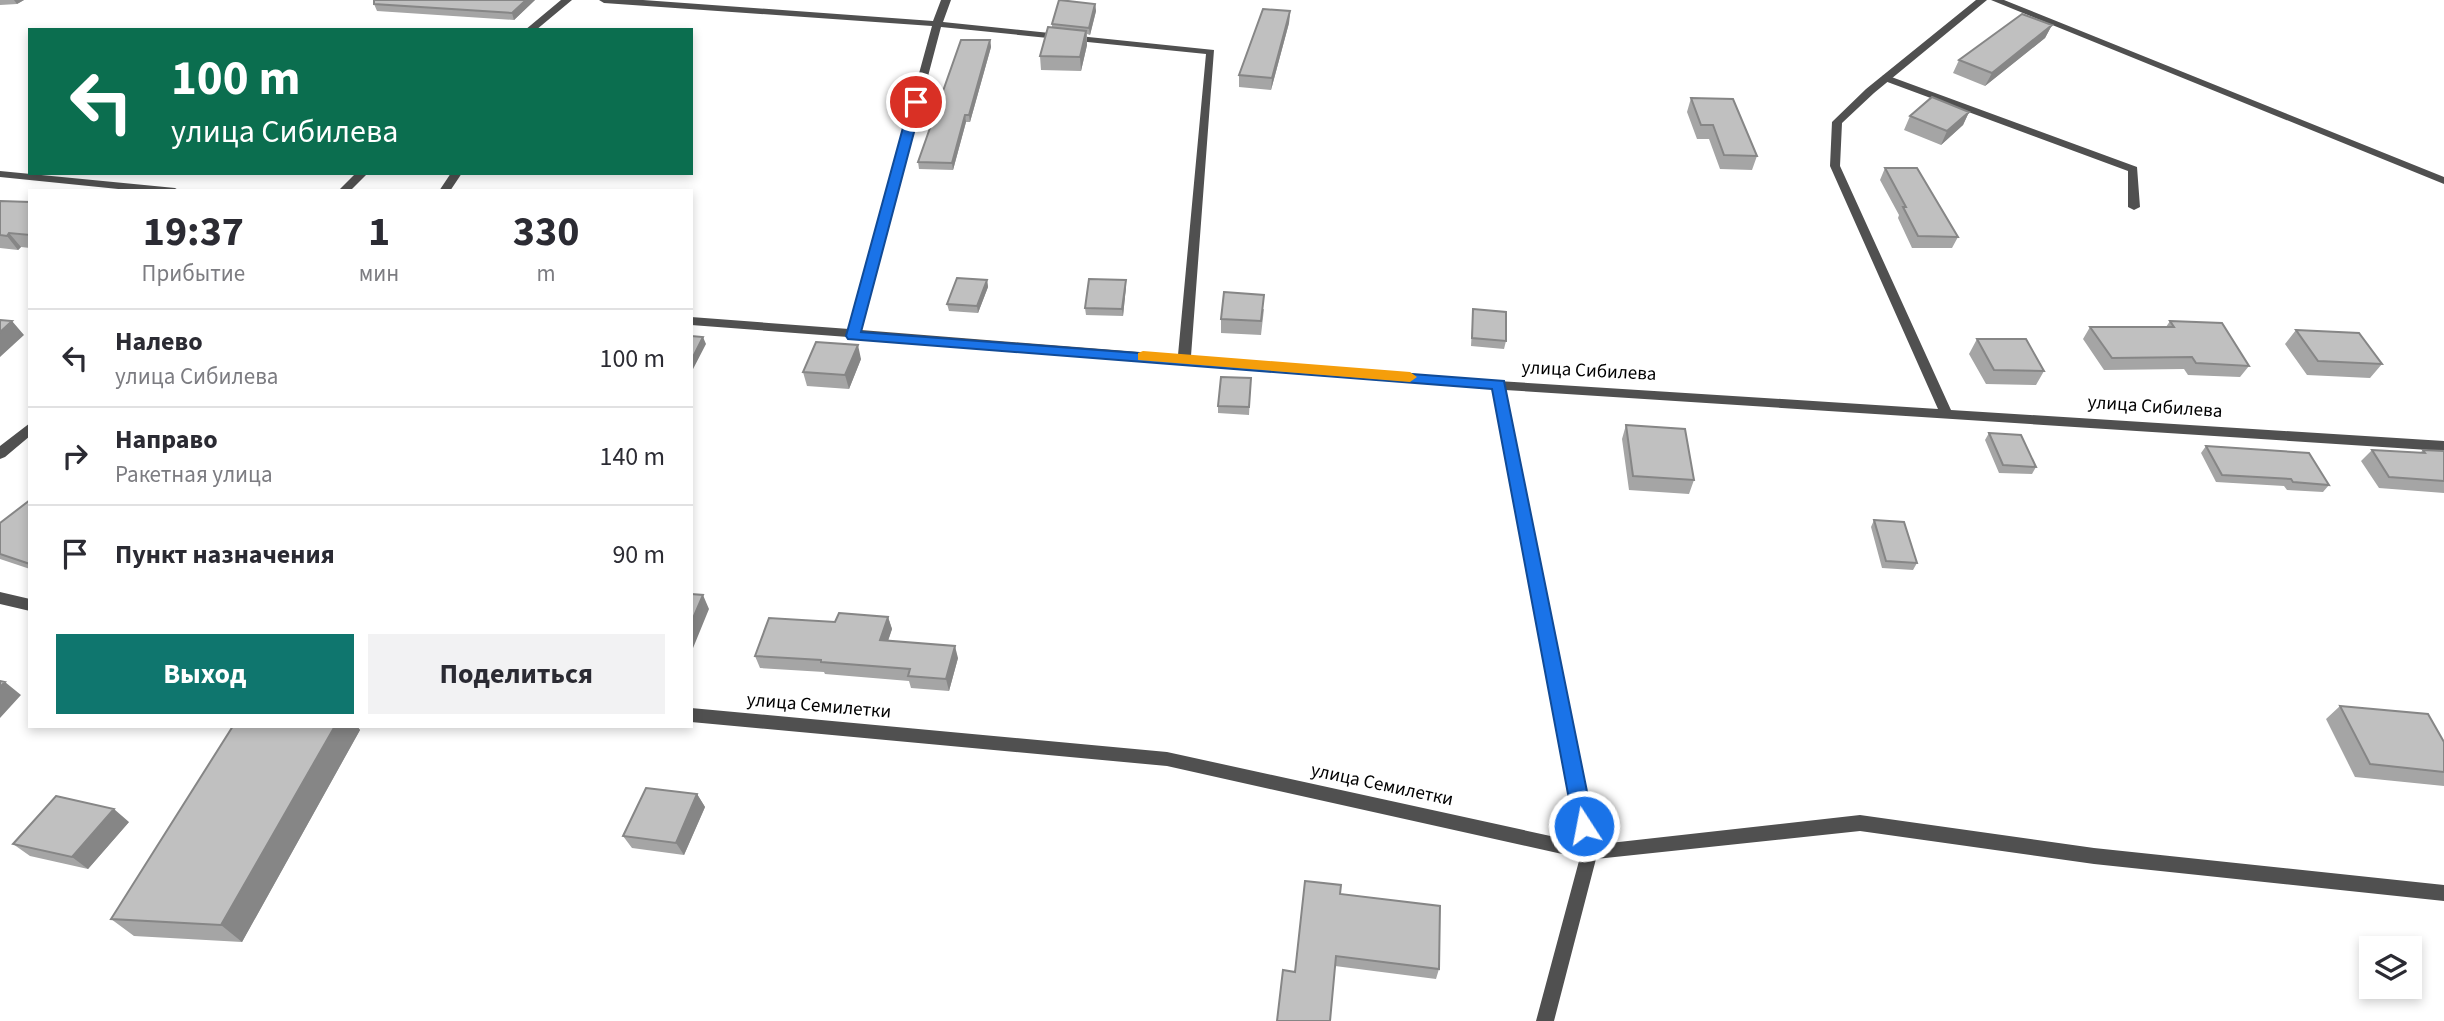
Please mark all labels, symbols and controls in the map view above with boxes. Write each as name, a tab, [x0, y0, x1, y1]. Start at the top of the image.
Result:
text: 100 m	[171, 44, 300, 114]
icon: left	[56, 56, 147, 147]
pin	[886, 72, 946, 132]
icon: arrive	[897, 83, 935, 121]
text: улица Сибилева	[171, 109, 398, 155]
text: 19:37	[143, 202, 244, 262]
text: 1	[368, 202, 390, 262]
text: 330	[513, 202, 579, 262]
text: Прибытие	[142, 257, 245, 290]
text: мин	[359, 257, 399, 290]
text: m	[537, 257, 556, 290]
text: Налево	[115, 323, 203, 360]
icon: left	[56, 339, 94, 377]
text: 100 m	[599, 340, 665, 377]
street label: улица Сибилева	[1521, 354, 1657, 388]
text: улица Сибилева	[115, 360, 278, 393]
street label: улица Сибилева	[2087, 389, 2223, 425]
text: Направо	[115, 421, 218, 458]
icon: right	[56, 437, 94, 475]
text: 140 m	[599, 438, 665, 475]
text: Ракетная улица	[115, 458, 273, 491]
icon: arrive	[56, 535, 94, 573]
text: Пункт назначения	[115, 536, 335, 573]
text: 90 m	[612, 536, 665, 573]
button: Выход	[56, 634, 354, 714]
button: Поделиться	[368, 634, 665, 714]
street label: улица Семилетки	[746, 686, 892, 726]
street label: улица Семилетки	[1308, 757, 1456, 813]
position arrow	[1547, 789, 1621, 863]
map controls	[2359, 936, 2422, 999]
button: layers	[2359, 936, 2422, 999]

